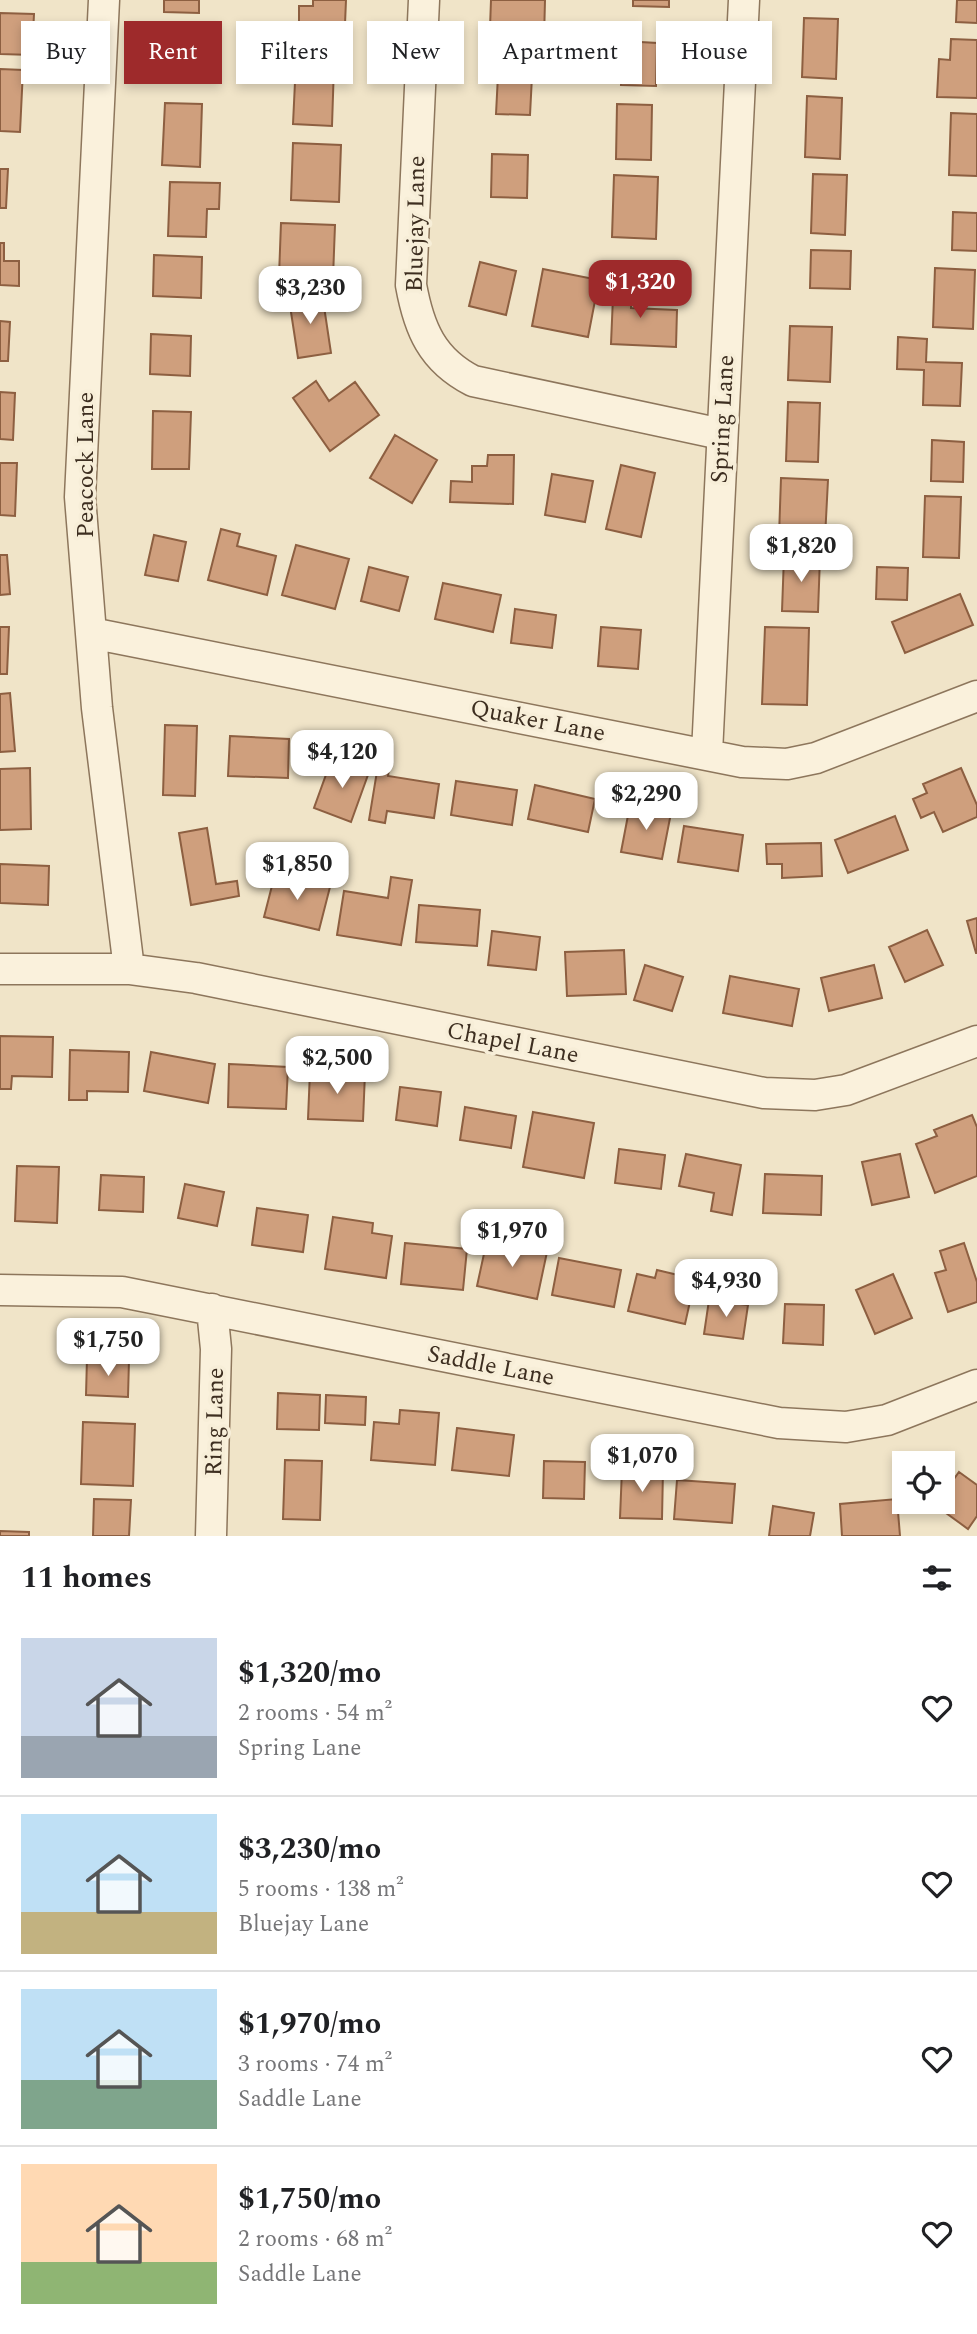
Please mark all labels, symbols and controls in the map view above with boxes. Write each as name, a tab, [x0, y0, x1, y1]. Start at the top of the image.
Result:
chip: Buy	[21, 21, 110, 84]
chip: Rent	[124, 21, 222, 84]
chip: Filters	[236, 21, 353, 84]
chip: New	[367, 21, 464, 84]
chip: Apartment	[478, 21, 642, 84]
chip: House	[656, 21, 772, 84]
street label: Bluejay Lane	[397, 155, 435, 293]
pin: $1,320	[583, 260, 697, 320]
text: $1,320	[605, 265, 675, 300]
pin: $3,230	[253, 266, 367, 326]
text: $3,230	[275, 271, 345, 306]
street label: Spring Lane	[702, 354, 744, 484]
street label: Peacock Lane	[68, 392, 104, 538]
pin: $1,820	[744, 524, 858, 584]
text: $1,820	[766, 529, 836, 564]
street label: Quaker Lane	[467, 690, 608, 752]
pin: $4,120	[285, 730, 399, 790]
text: $4,120	[307, 735, 377, 770]
pin: $2,290	[589, 772, 703, 832]
text: $2,290	[611, 777, 681, 812]
pin: $1,850	[240, 842, 354, 902]
text: $1,850	[262, 847, 332, 882]
street label: Chapel Lane	[444, 1013, 582, 1073]
pin: $2,500	[280, 1036, 394, 1096]
text: $2,500	[302, 1041, 372, 1076]
pin: $1,970	[455, 1210, 569, 1269]
text: $1,970	[477, 1214, 547, 1249]
pin: $4,930	[669, 1260, 783, 1319]
text: $4,930	[691, 1264, 761, 1299]
pin: $1,750	[51, 1318, 165, 1378]
text: $1,750	[73, 1323, 143, 1358]
street label: Saddle Lane	[424, 1336, 558, 1396]
street label: Ring Lane	[196, 1367, 234, 1477]
pin: $1,070	[585, 1434, 699, 1494]
text: $1,070	[607, 1439, 677, 1474]
map controls	[892, 1451, 955, 1514]
button: locate	[892, 1451, 955, 1514]
text: 11 homes	[21, 1555, 152, 1601]
icon: filters	[918, 1559, 956, 1597]
text: $1,320/mo	[238, 1650, 381, 1696]
icon: home	[77, 1666, 161, 1750]
icon: heart	[918, 1689, 956, 1727]
text: 2 rooms · 54 m²	[238, 1696, 392, 1731]
text: Spring Lane	[238, 1731, 361, 1766]
text: $3,230/mo	[238, 1826, 381, 1872]
icon: home	[77, 1842, 161, 1926]
icon: heart	[918, 1865, 956, 1903]
text: 5 rooms · 138 m²	[238, 1872, 404, 1907]
text: Bluejay Lane	[238, 1907, 369, 1942]
text: $1,970/mo	[238, 2001, 381, 2047]
icon: home	[77, 2017, 161, 2101]
icon: heart	[918, 2040, 956, 2078]
text: 3 rooms · 74 m²	[238, 2047, 392, 2082]
text: Saddle Lane	[238, 2082, 362, 2117]
text: $1,750/mo	[238, 2176, 381, 2222]
icon: home	[77, 2192, 161, 2276]
icon: heart	[918, 2215, 956, 2253]
text: 2 rooms · 68 m²	[238, 2222, 392, 2257]
text: Saddle Lane	[238, 2257, 362, 2292]

